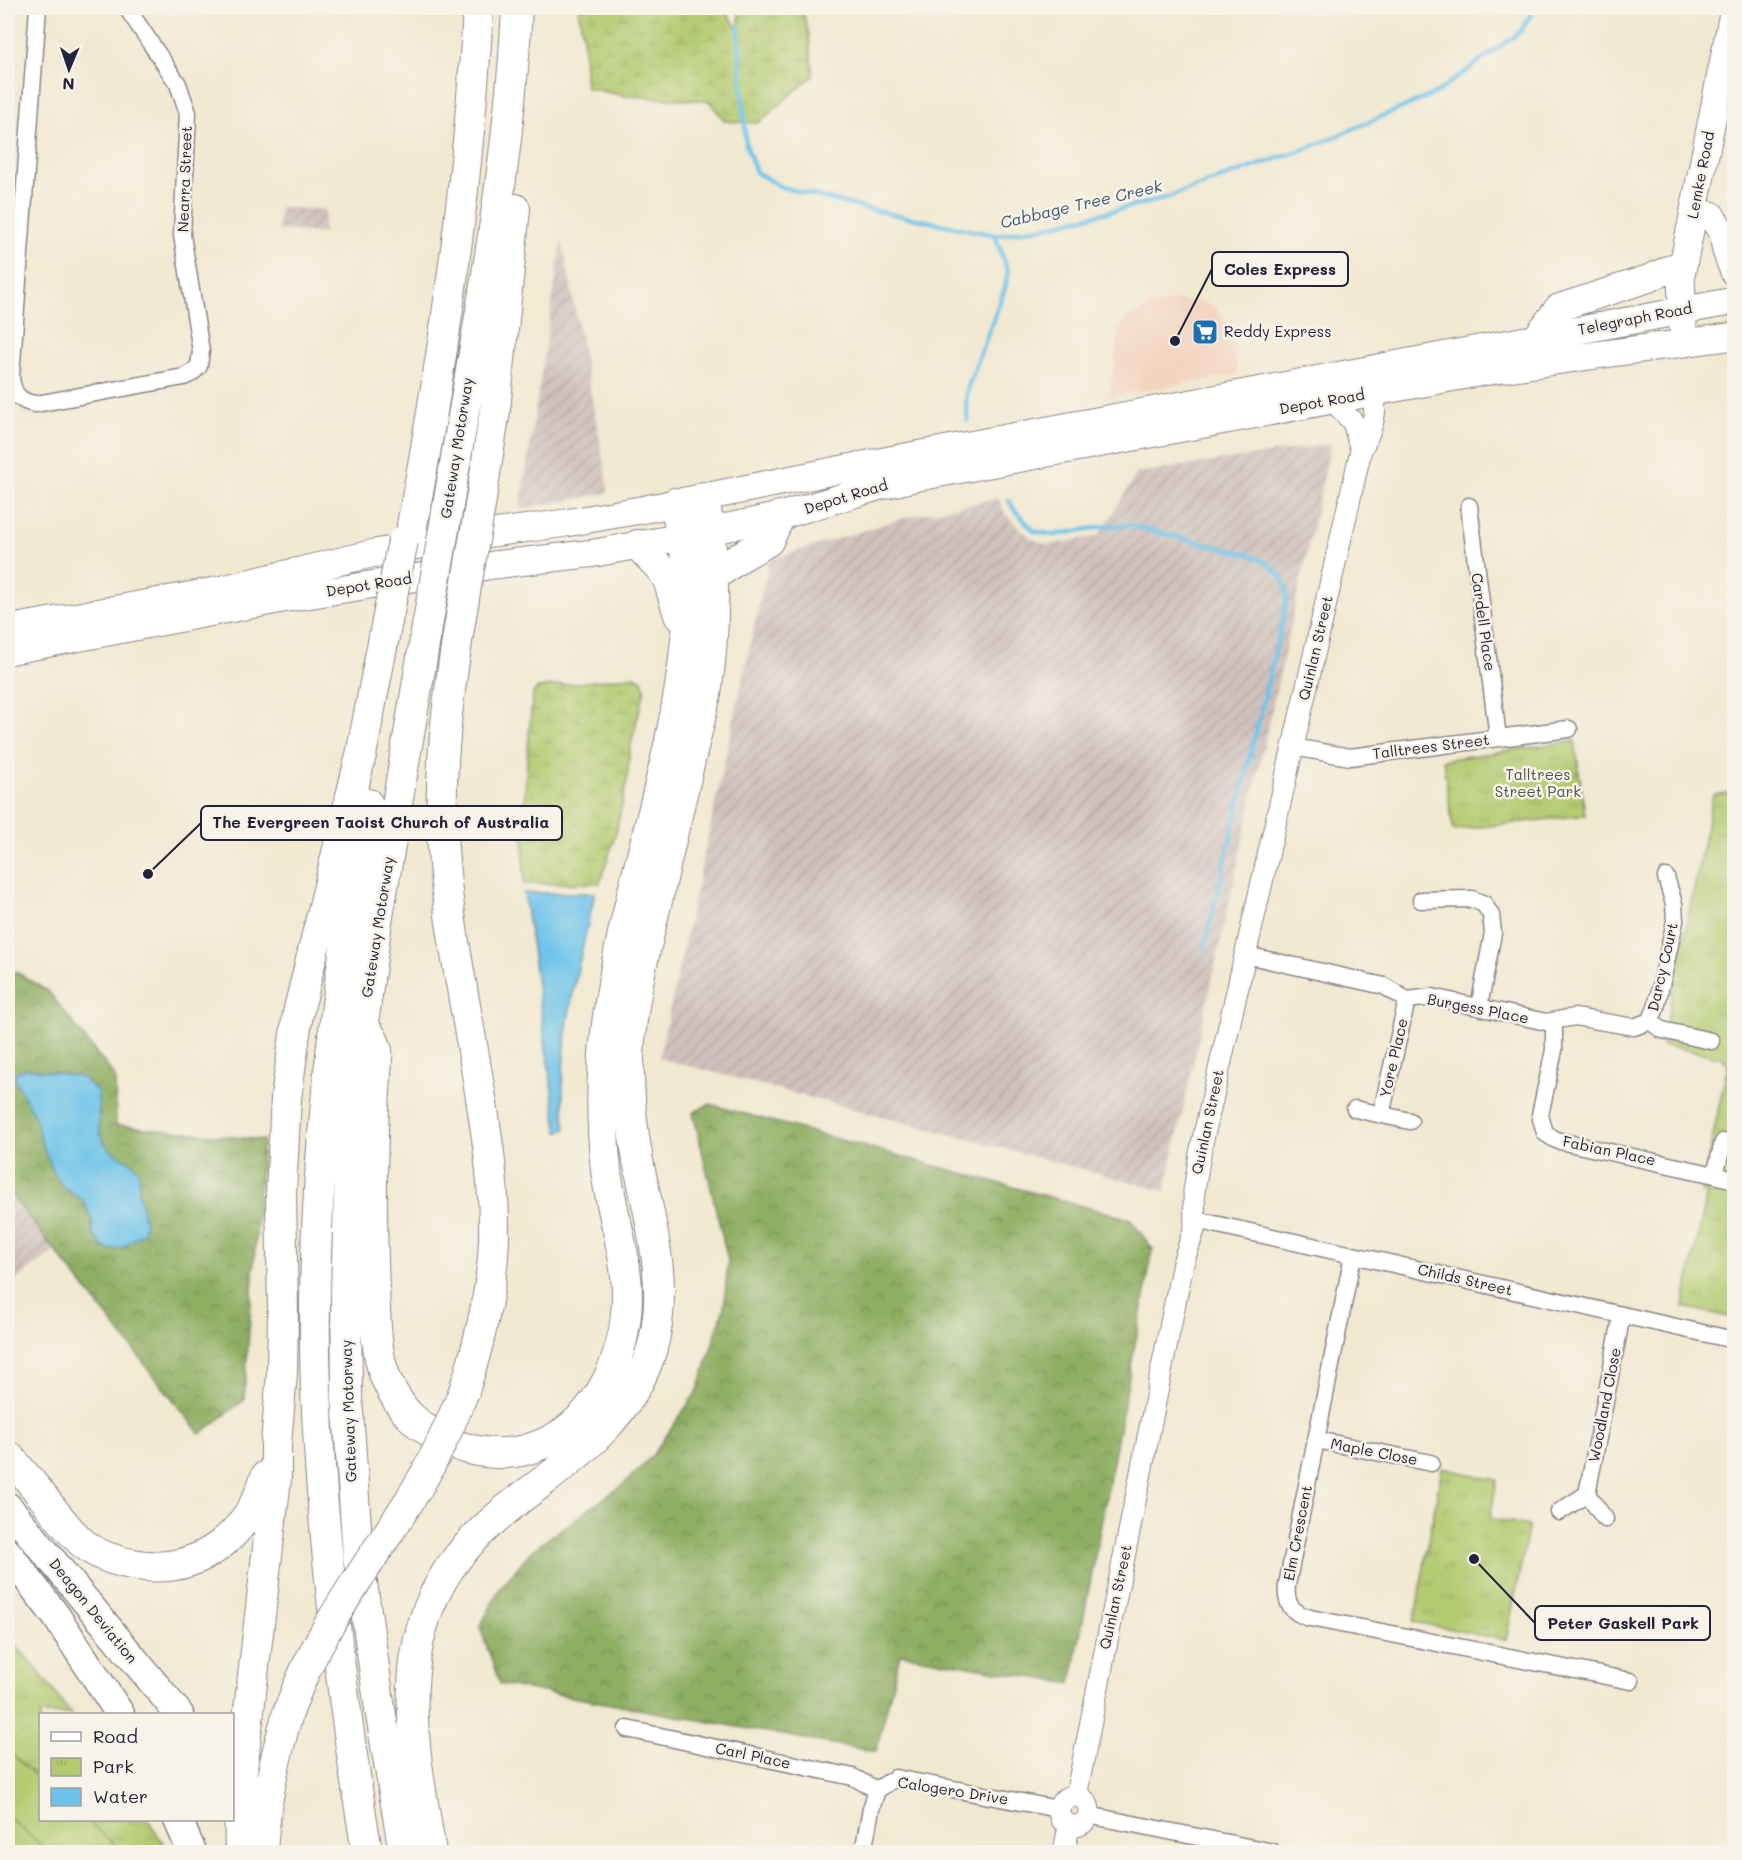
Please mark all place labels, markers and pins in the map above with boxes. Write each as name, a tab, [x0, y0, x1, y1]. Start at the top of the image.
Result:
callout: Coles Express	[1212, 252, 1348, 286]
supermarket icon: Reddy Express	[1190, 317, 1220, 347]
place label: Reddy Express	[1224, 321, 1331, 341]
callout: The Evergreen Taoist Church of Australia	[201, 806, 562, 840]
callout: Peter Gaskell Park	[1535, 1606, 1710, 1640]

